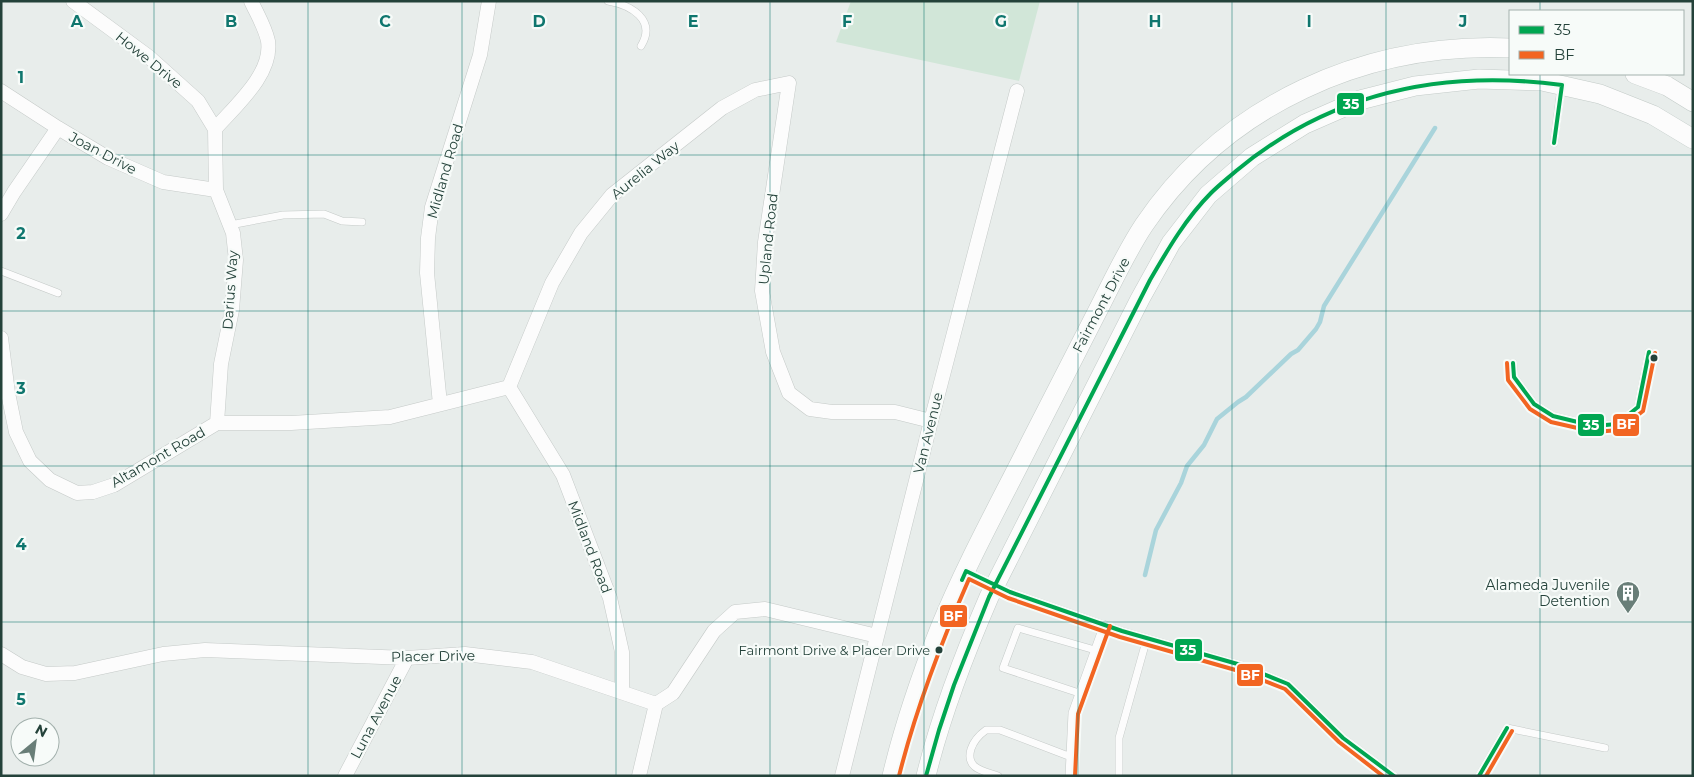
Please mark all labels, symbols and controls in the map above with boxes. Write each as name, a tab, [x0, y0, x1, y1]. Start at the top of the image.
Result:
legend	[1509, 10, 1684, 75]
text: A	[70, 12, 84, 31]
text: B	[225, 12, 237, 31]
text: C	[379, 12, 391, 31]
text: D	[532, 12, 546, 31]
text: E	[688, 12, 698, 31]
text: F	[842, 12, 852, 31]
text: G	[995, 12, 1007, 31]
text: H	[1149, 12, 1161, 31]
text: I	[1306, 12, 1312, 31]
text: J	[1458, 12, 1467, 31]
text: 35	[1554, 20, 1571, 39]
street label: Howe Drive	[112, 28, 186, 92]
text: BF	[1554, 45, 1575, 64]
text: 1	[18, 68, 24, 87]
line badge: 35	[1336, 92, 1365, 116]
text: 35	[1342, 95, 1359, 113]
street label: Midland Road	[423, 121, 467, 221]
street label: Joan Drive	[65, 127, 140, 178]
street label: Aurelia Way	[607, 137, 683, 203]
street label: Upland Road	[754, 192, 782, 286]
text: 2	[16, 224, 26, 243]
street label: Darius Way	[218, 249, 242, 330]
street label: Fairmont Drive	[1068, 254, 1134, 356]
unlabelled marker	[1649, 353, 1659, 363]
text: 3	[15, 379, 26, 398]
street label: Van Avenue	[909, 390, 947, 476]
line badge: 35	[1577, 413, 1605, 437]
line badge: BF	[1612, 413, 1640, 437]
text: BF	[1616, 415, 1636, 433]
text: 35	[1582, 416, 1599, 434]
street label: Altamont Road	[107, 423, 209, 491]
street label: Midland Road	[564, 498, 616, 596]
text: 4	[15, 535, 27, 554]
place label: Alameda Juvenile Detention	[1485, 576, 1610, 610]
building icon: Alameda Juvenile Detention	[1615, 580, 1641, 614]
line badge: BF	[939, 604, 968, 628]
text: BF	[943, 607, 963, 625]
line badge: 35	[1174, 638, 1203, 662]
text: 35	[1179, 641, 1196, 659]
place label: Fairmont Drive & Placer Drive	[739, 642, 930, 658]
marker: Fairmont Drive & Placer Drive	[934, 645, 944, 655]
street label: Placer Drive	[391, 646, 475, 666]
line badge: BF	[1236, 663, 1264, 687]
text: BF	[1240, 666, 1260, 684]
street label: Luna Avenue	[347, 672, 405, 762]
text: 5	[16, 690, 26, 709]
north arrow	[10, 717, 60, 767]
text: N	[32, 720, 51, 741]

